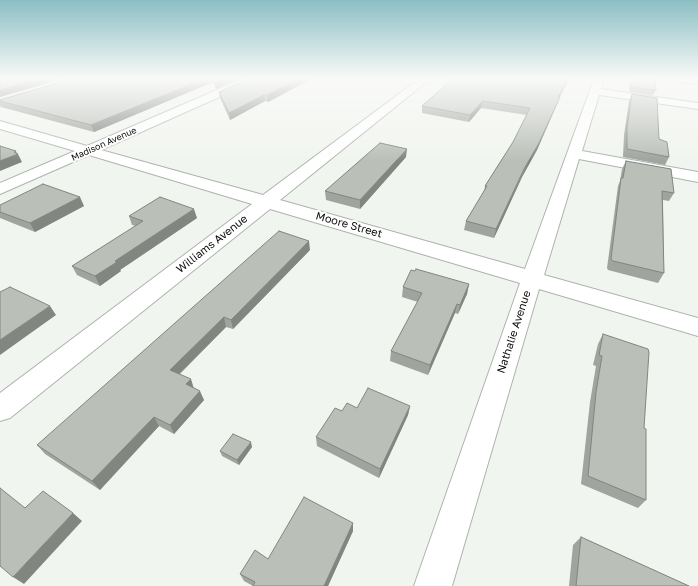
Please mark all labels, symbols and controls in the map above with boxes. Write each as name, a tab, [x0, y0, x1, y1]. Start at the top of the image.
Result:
street label: Madison Avenue	[70, 125, 138, 163]
street label: Moore Street	[314, 209, 384, 241]
street label: Williams Avenue	[174, 212, 250, 276]
street label: Nathalie Avenue	[494, 289, 534, 375]

